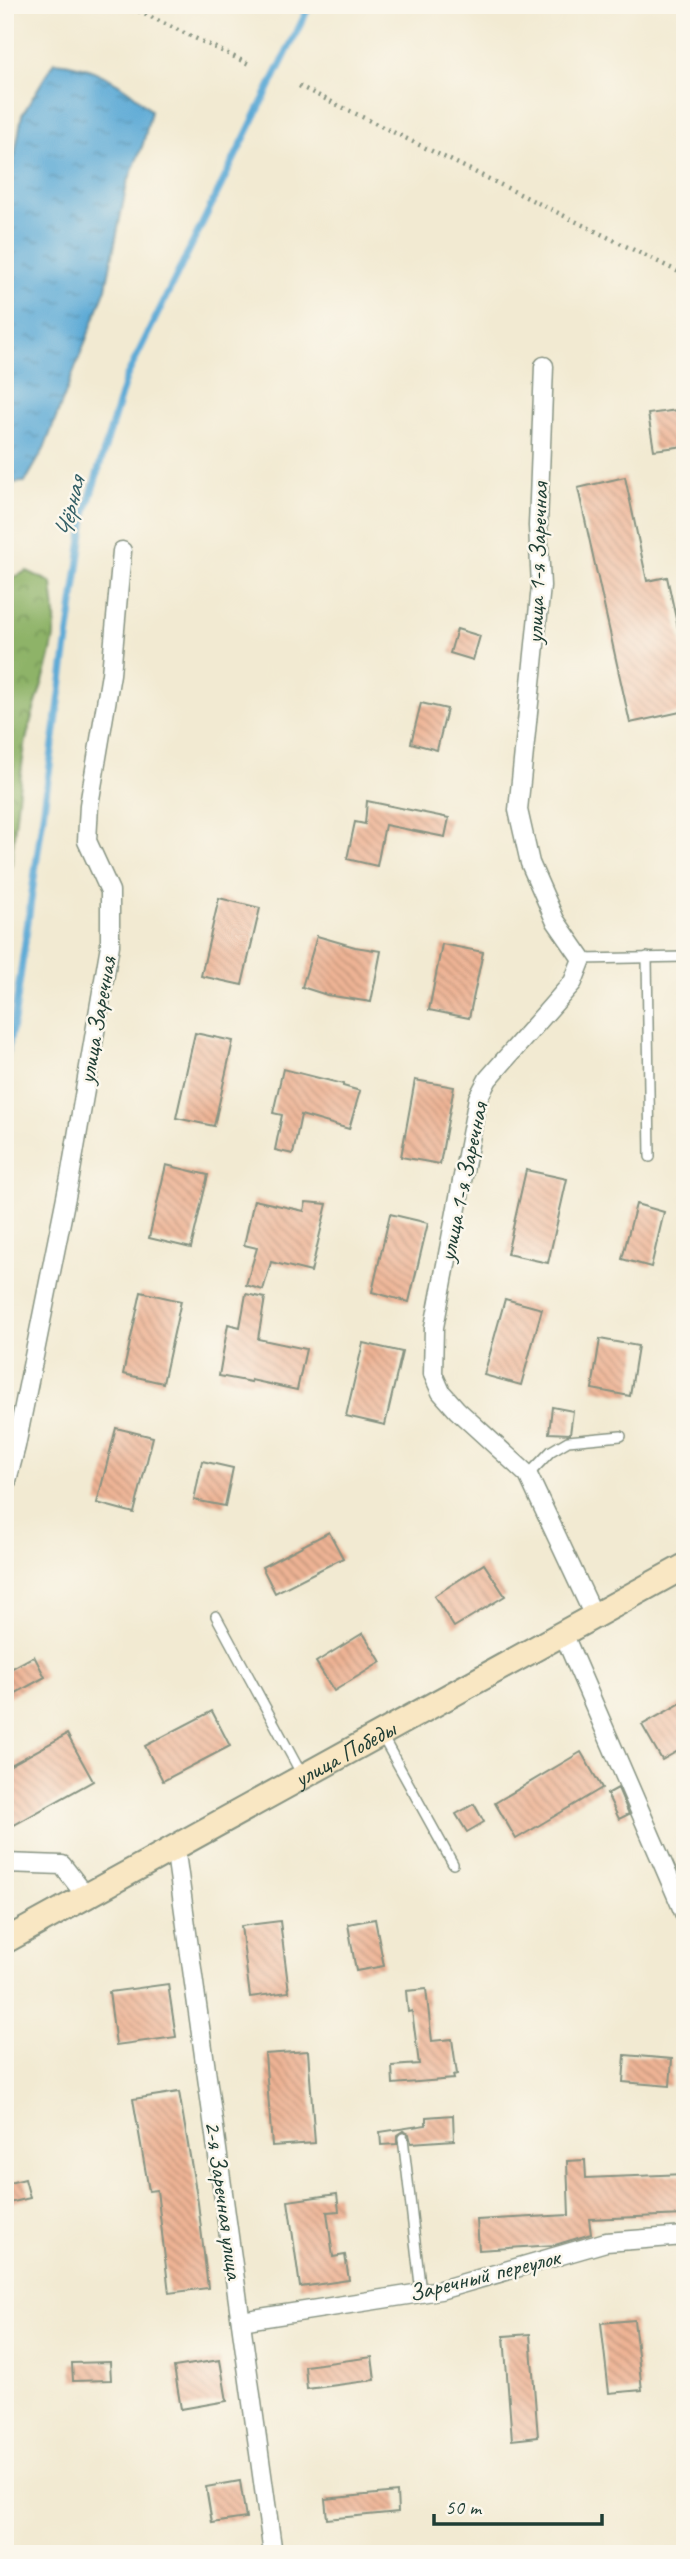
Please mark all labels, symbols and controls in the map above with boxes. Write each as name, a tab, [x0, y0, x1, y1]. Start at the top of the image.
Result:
water label: Чёрная	[46, 470, 93, 542]
street label: улица 1-я Заречная	[519, 480, 555, 646]
street label: улица Заречная	[71, 953, 123, 1088]
street label: улица 1-я Заречная	[431, 1098, 495, 1266]
street label: улица Победы	[287, 1713, 403, 1795]
street label: 2-я Заречная улица	[198, 2119, 250, 2282]
street label: Заречный переулок	[406, 2241, 565, 2308]
scale bar	[434, 2482, 602, 2526]
text: 50 m	[445, 2494, 483, 2520]

